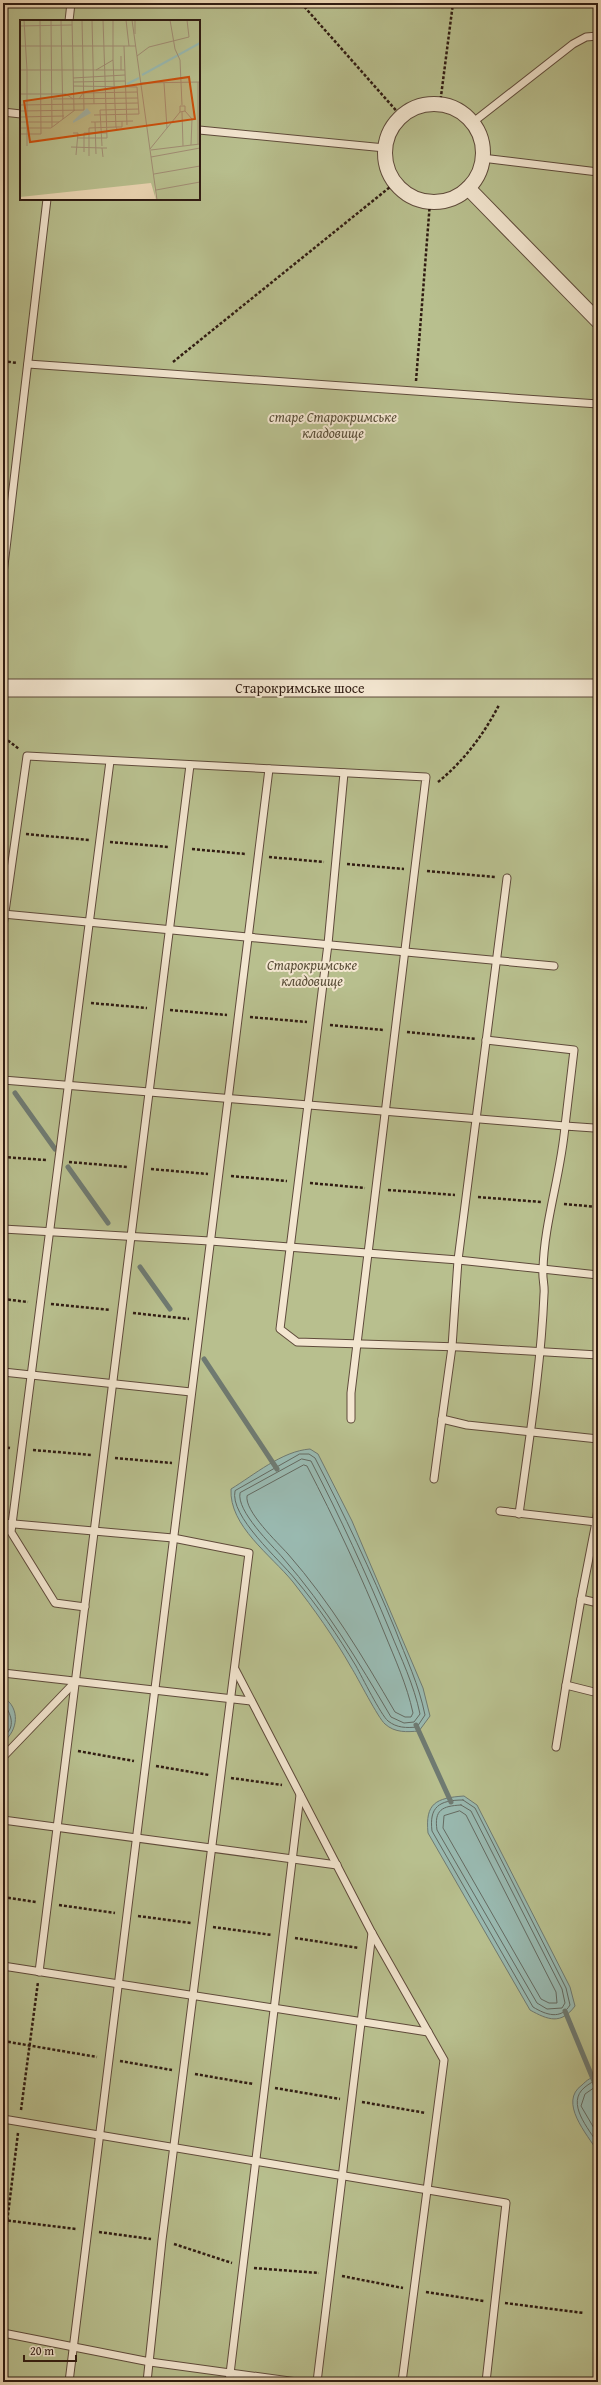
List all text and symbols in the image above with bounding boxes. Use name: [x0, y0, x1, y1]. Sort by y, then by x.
inset map: [20, 20, 200, 200]
park label: старе Старокримське кладовище: [269, 407, 397, 443]
street label: Старокримське шосе: [235, 678, 365, 698]
park label: Старокримське кладовище: [267, 955, 357, 991]
scale bar: [24, 2337, 76, 2363]
text: 20 m: [30, 2342, 54, 2359]

